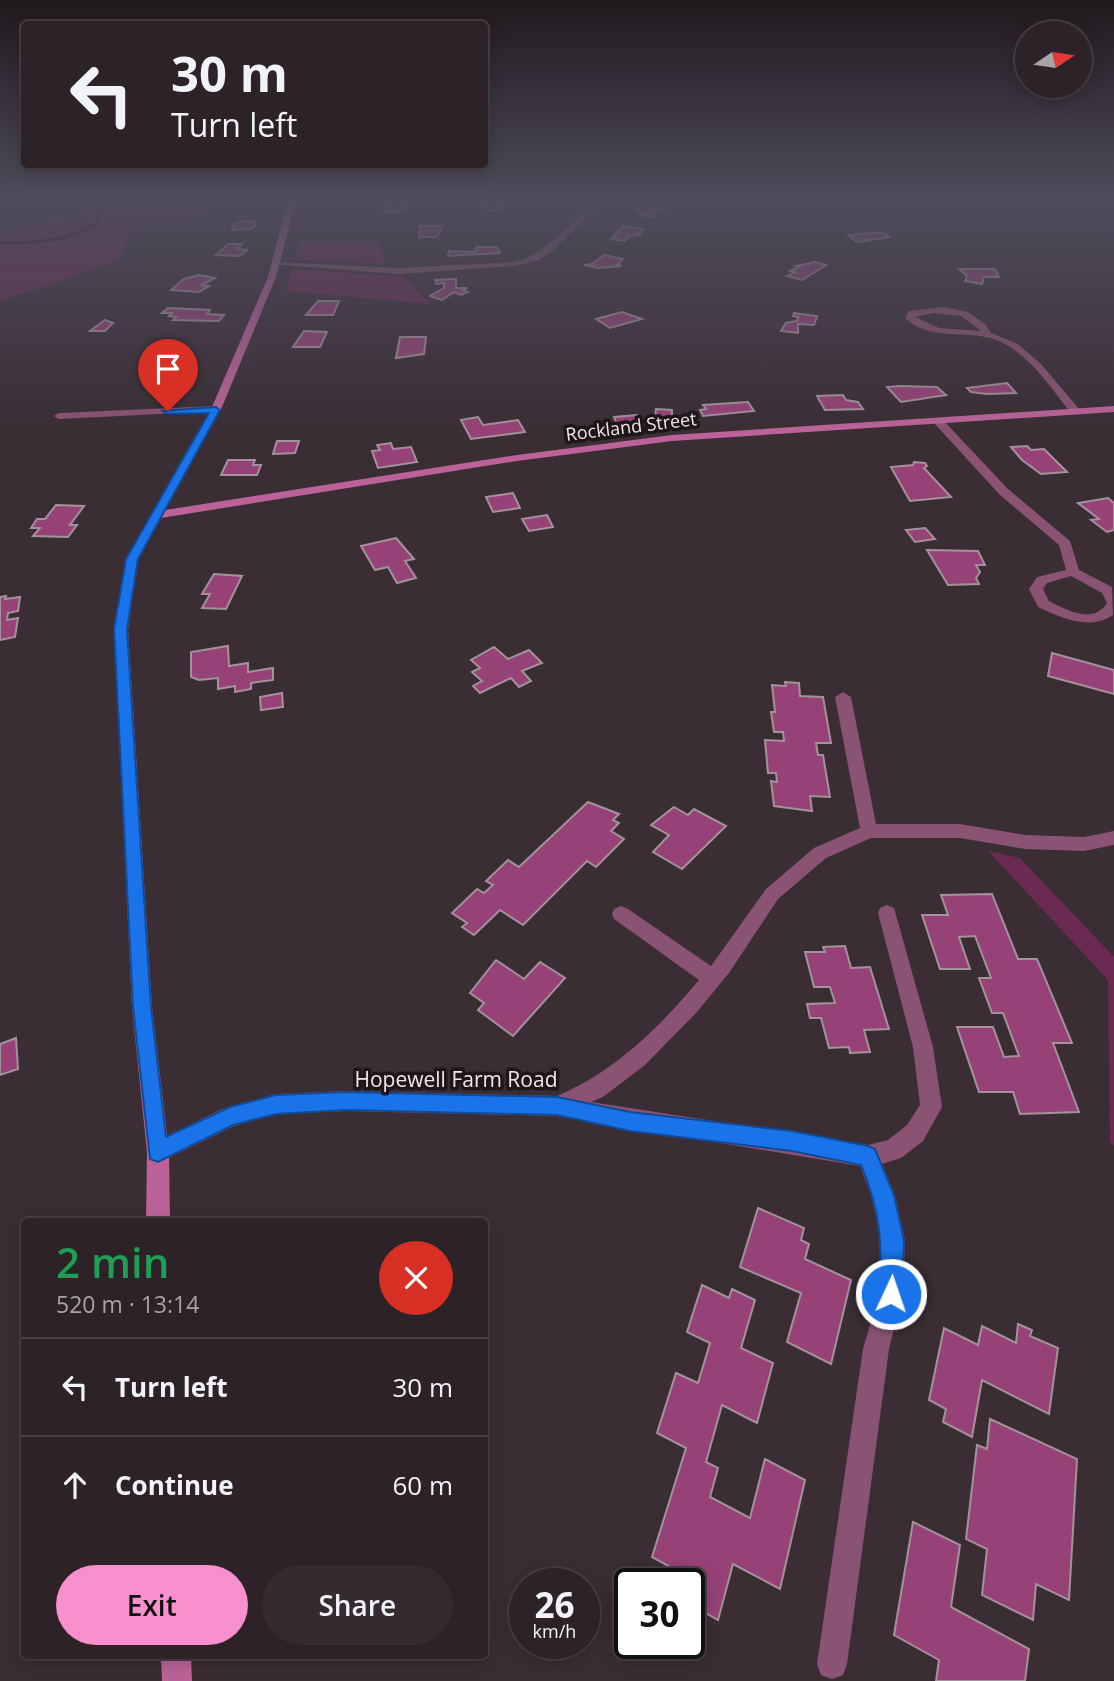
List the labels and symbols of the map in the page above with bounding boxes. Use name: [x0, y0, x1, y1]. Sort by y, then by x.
north arrow: [1015, 21, 1092, 98]
pin: [138, 339, 198, 411]
street label: Rockland Street: [564, 406, 698, 446]
street label: Hopewell Farm Road: [355, 1065, 557, 1093]
position arrow: [854, 1257, 928, 1331]
speed limit sign: 30: [614, 1568, 705, 1659]

